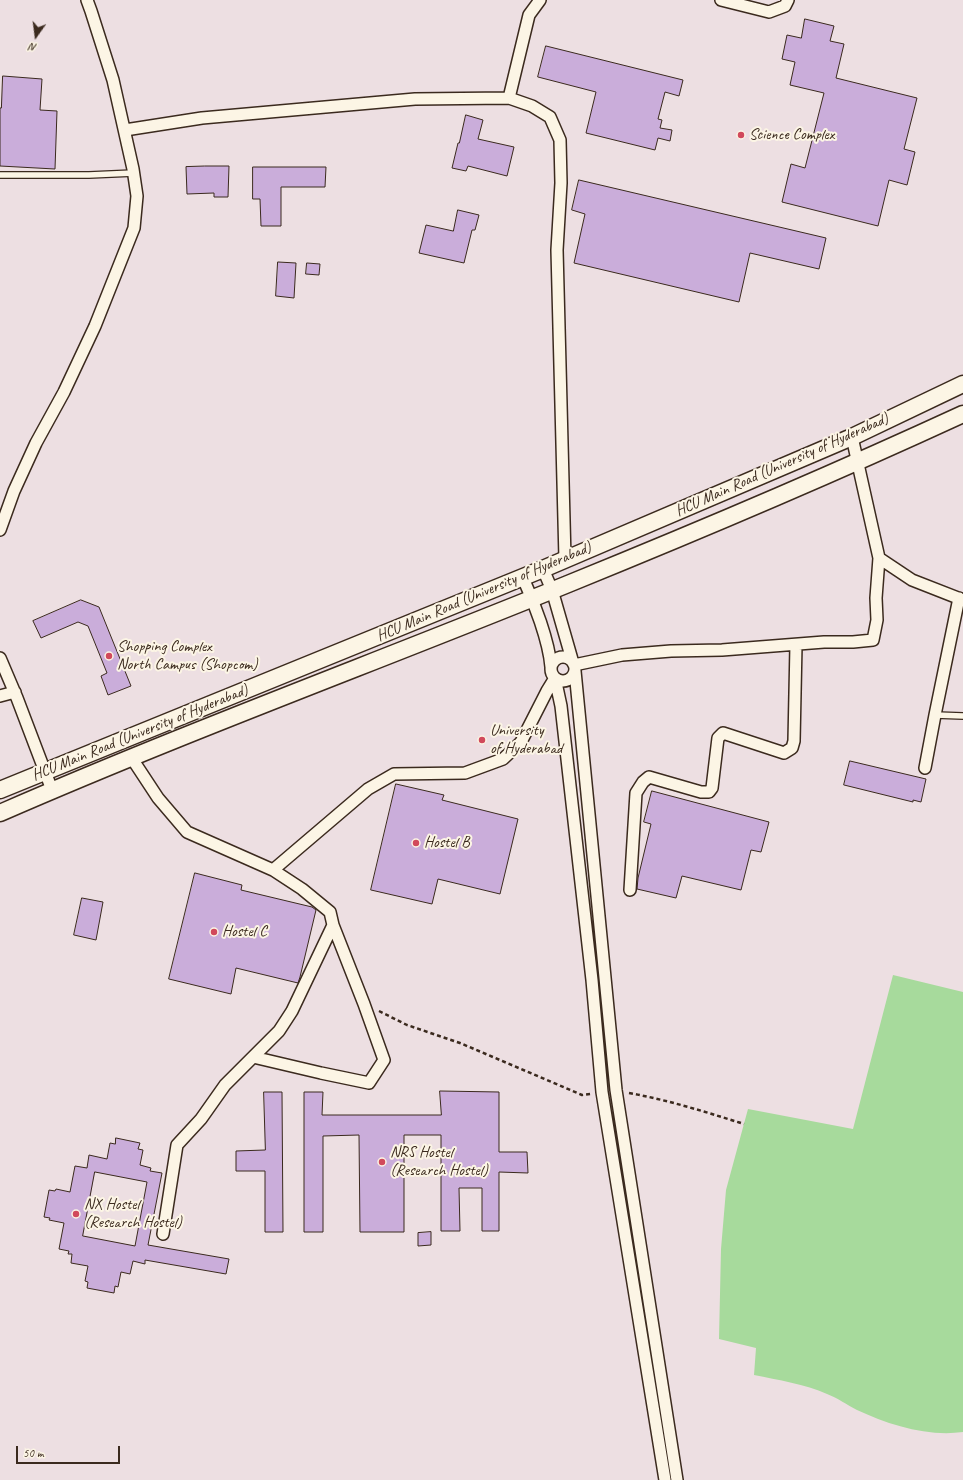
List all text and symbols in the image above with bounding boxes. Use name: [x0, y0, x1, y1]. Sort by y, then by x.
north arrow: [16, 16, 56, 56]
text: N: [28, 40, 38, 55]
place label: Science Complex: [749, 125, 834, 145]
marker: Science Complex: [736, 130, 746, 140]
street label: HCU Main Road (University of Hyderabad): [672, 409, 892, 521]
street label: HCU Main Road (University of Hyderabad): [374, 538, 594, 646]
place label: Shopping Complex North Campus (Shopcom): [117, 637, 258, 675]
marker: Shopping Complex North Campus (Shopcom): [104, 651, 114, 661]
street label: HCU Main Road (University of Hyderabad): [29, 681, 251, 785]
place label: University of Hyderabad: [490, 721, 562, 759]
marker: University of Hyderabad: [477, 735, 487, 745]
place label: Hostel B: [424, 833, 470, 853]
marker: Hostel B: [411, 838, 421, 848]
place label: Hostel C: [222, 922, 267, 942]
marker: Hostel C: [209, 927, 219, 937]
place label: NRS Hostel (Research Hostel): [390, 1143, 488, 1181]
marker: NRS Hostel (Research Hostel): [377, 1157, 387, 1167]
place label: NX Hostel (Research Hostel): [84, 1195, 182, 1233]
marker: NX Hostel (Research Hostel): [71, 1209, 81, 1219]
scale bar: [18, 1438, 122, 1464]
text: 50 m: [23, 1445, 43, 1461]

